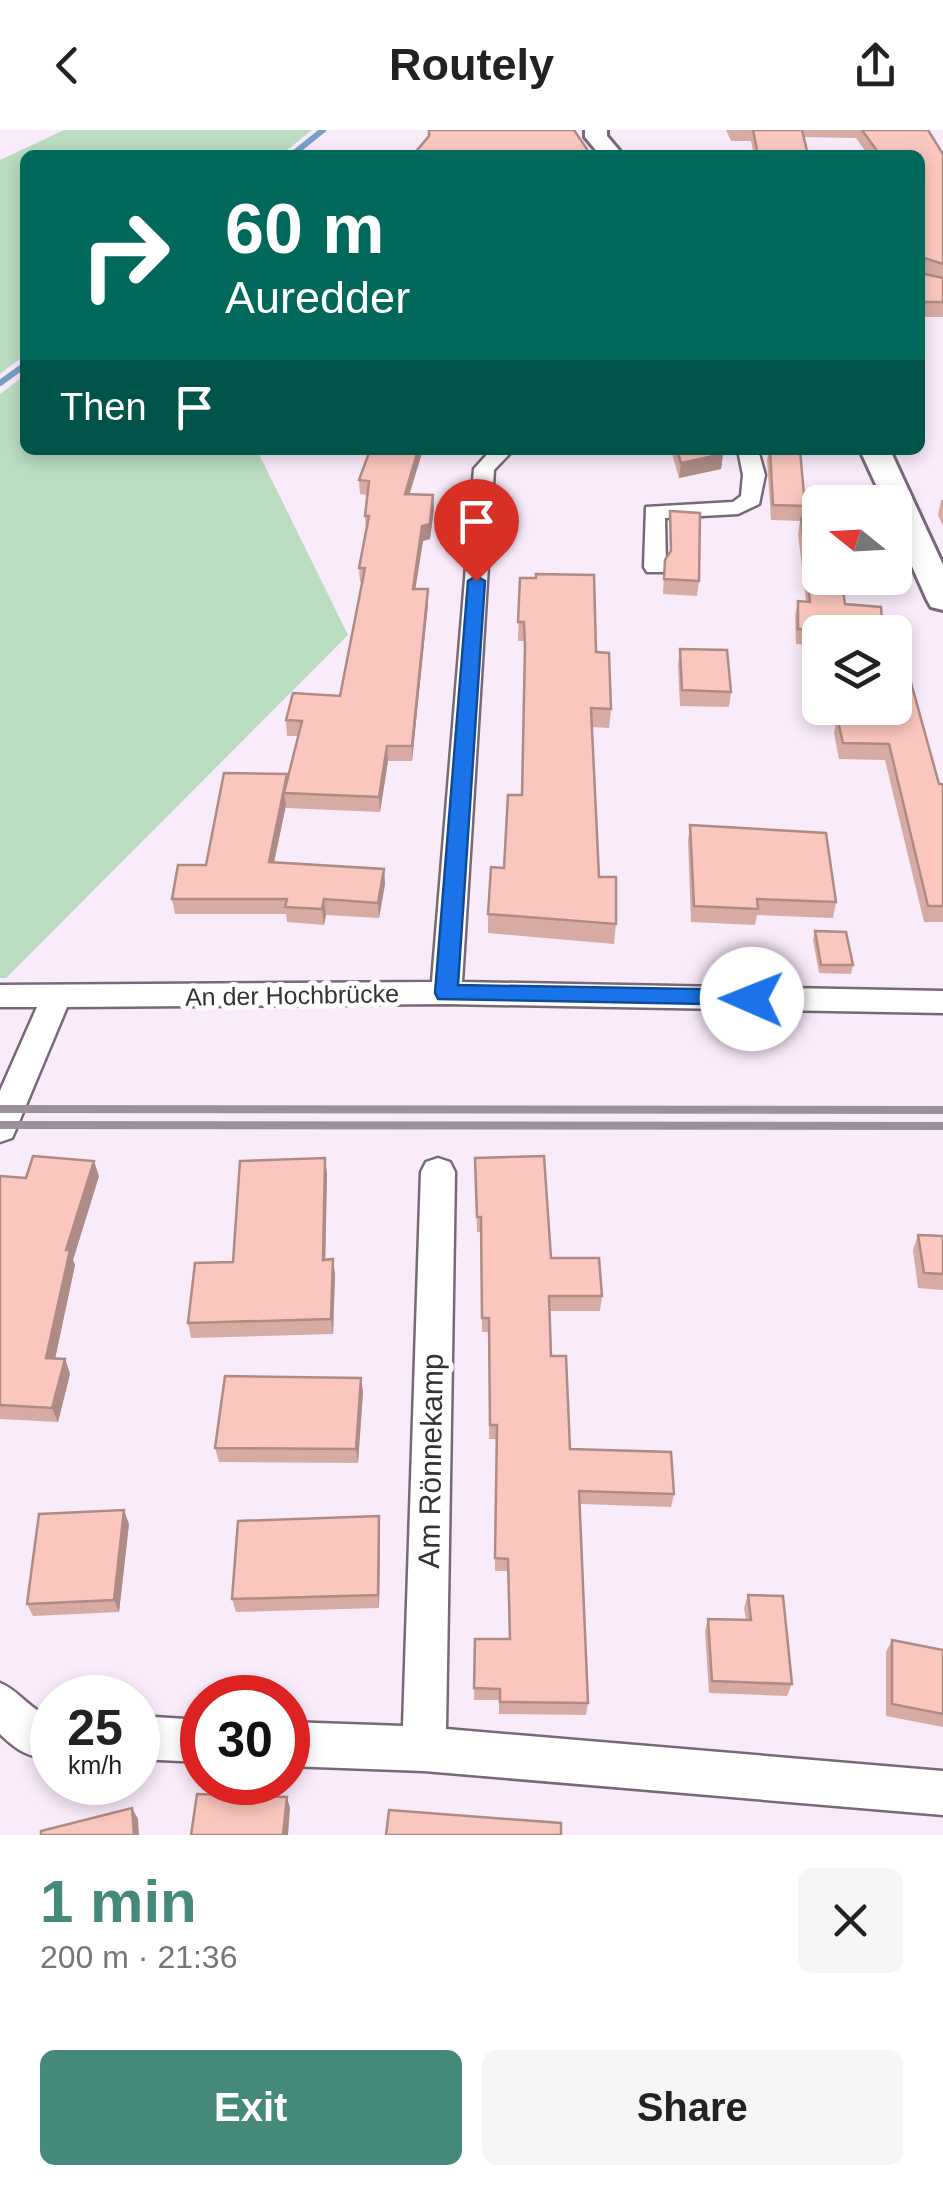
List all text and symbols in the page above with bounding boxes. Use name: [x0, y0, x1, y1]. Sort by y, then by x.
icon: back: [40, 38, 95, 93]
icon: share: [848, 38, 903, 93]
text: Routely: [389, 39, 554, 90]
icon: right: [60, 190, 190, 320]
text: 60 m: [225, 190, 385, 268]
text: Auredder: [225, 272, 410, 323]
icon: arrive: [167, 380, 222, 435]
text: Then: [60, 386, 147, 428]
pin: [434, 479, 519, 582]
north arrow: [802, 485, 912, 595]
map controls: [802, 485, 912, 725]
icon: arrive: [449, 494, 504, 549]
button: layers: [802, 615, 912, 725]
position arrow: [700, 947, 804, 1051]
street label: An der Hochbrücke: [185, 979, 399, 1011]
street label: Am Rönnekamp: [412, 1353, 449, 1569]
speed limit sign: 30: [180, 1675, 310, 1805]
text: 25: [67, 1700, 123, 1756]
text: km/h: [68, 1751, 122, 1779]
text: 1 min: [40, 1868, 197, 1935]
button: close: [798, 1868, 903, 1973]
text: 200 m · 21:36: [40, 1939, 237, 1975]
button: Exit: [40, 2050, 462, 2165]
button: Share: [482, 2050, 903, 2165]

